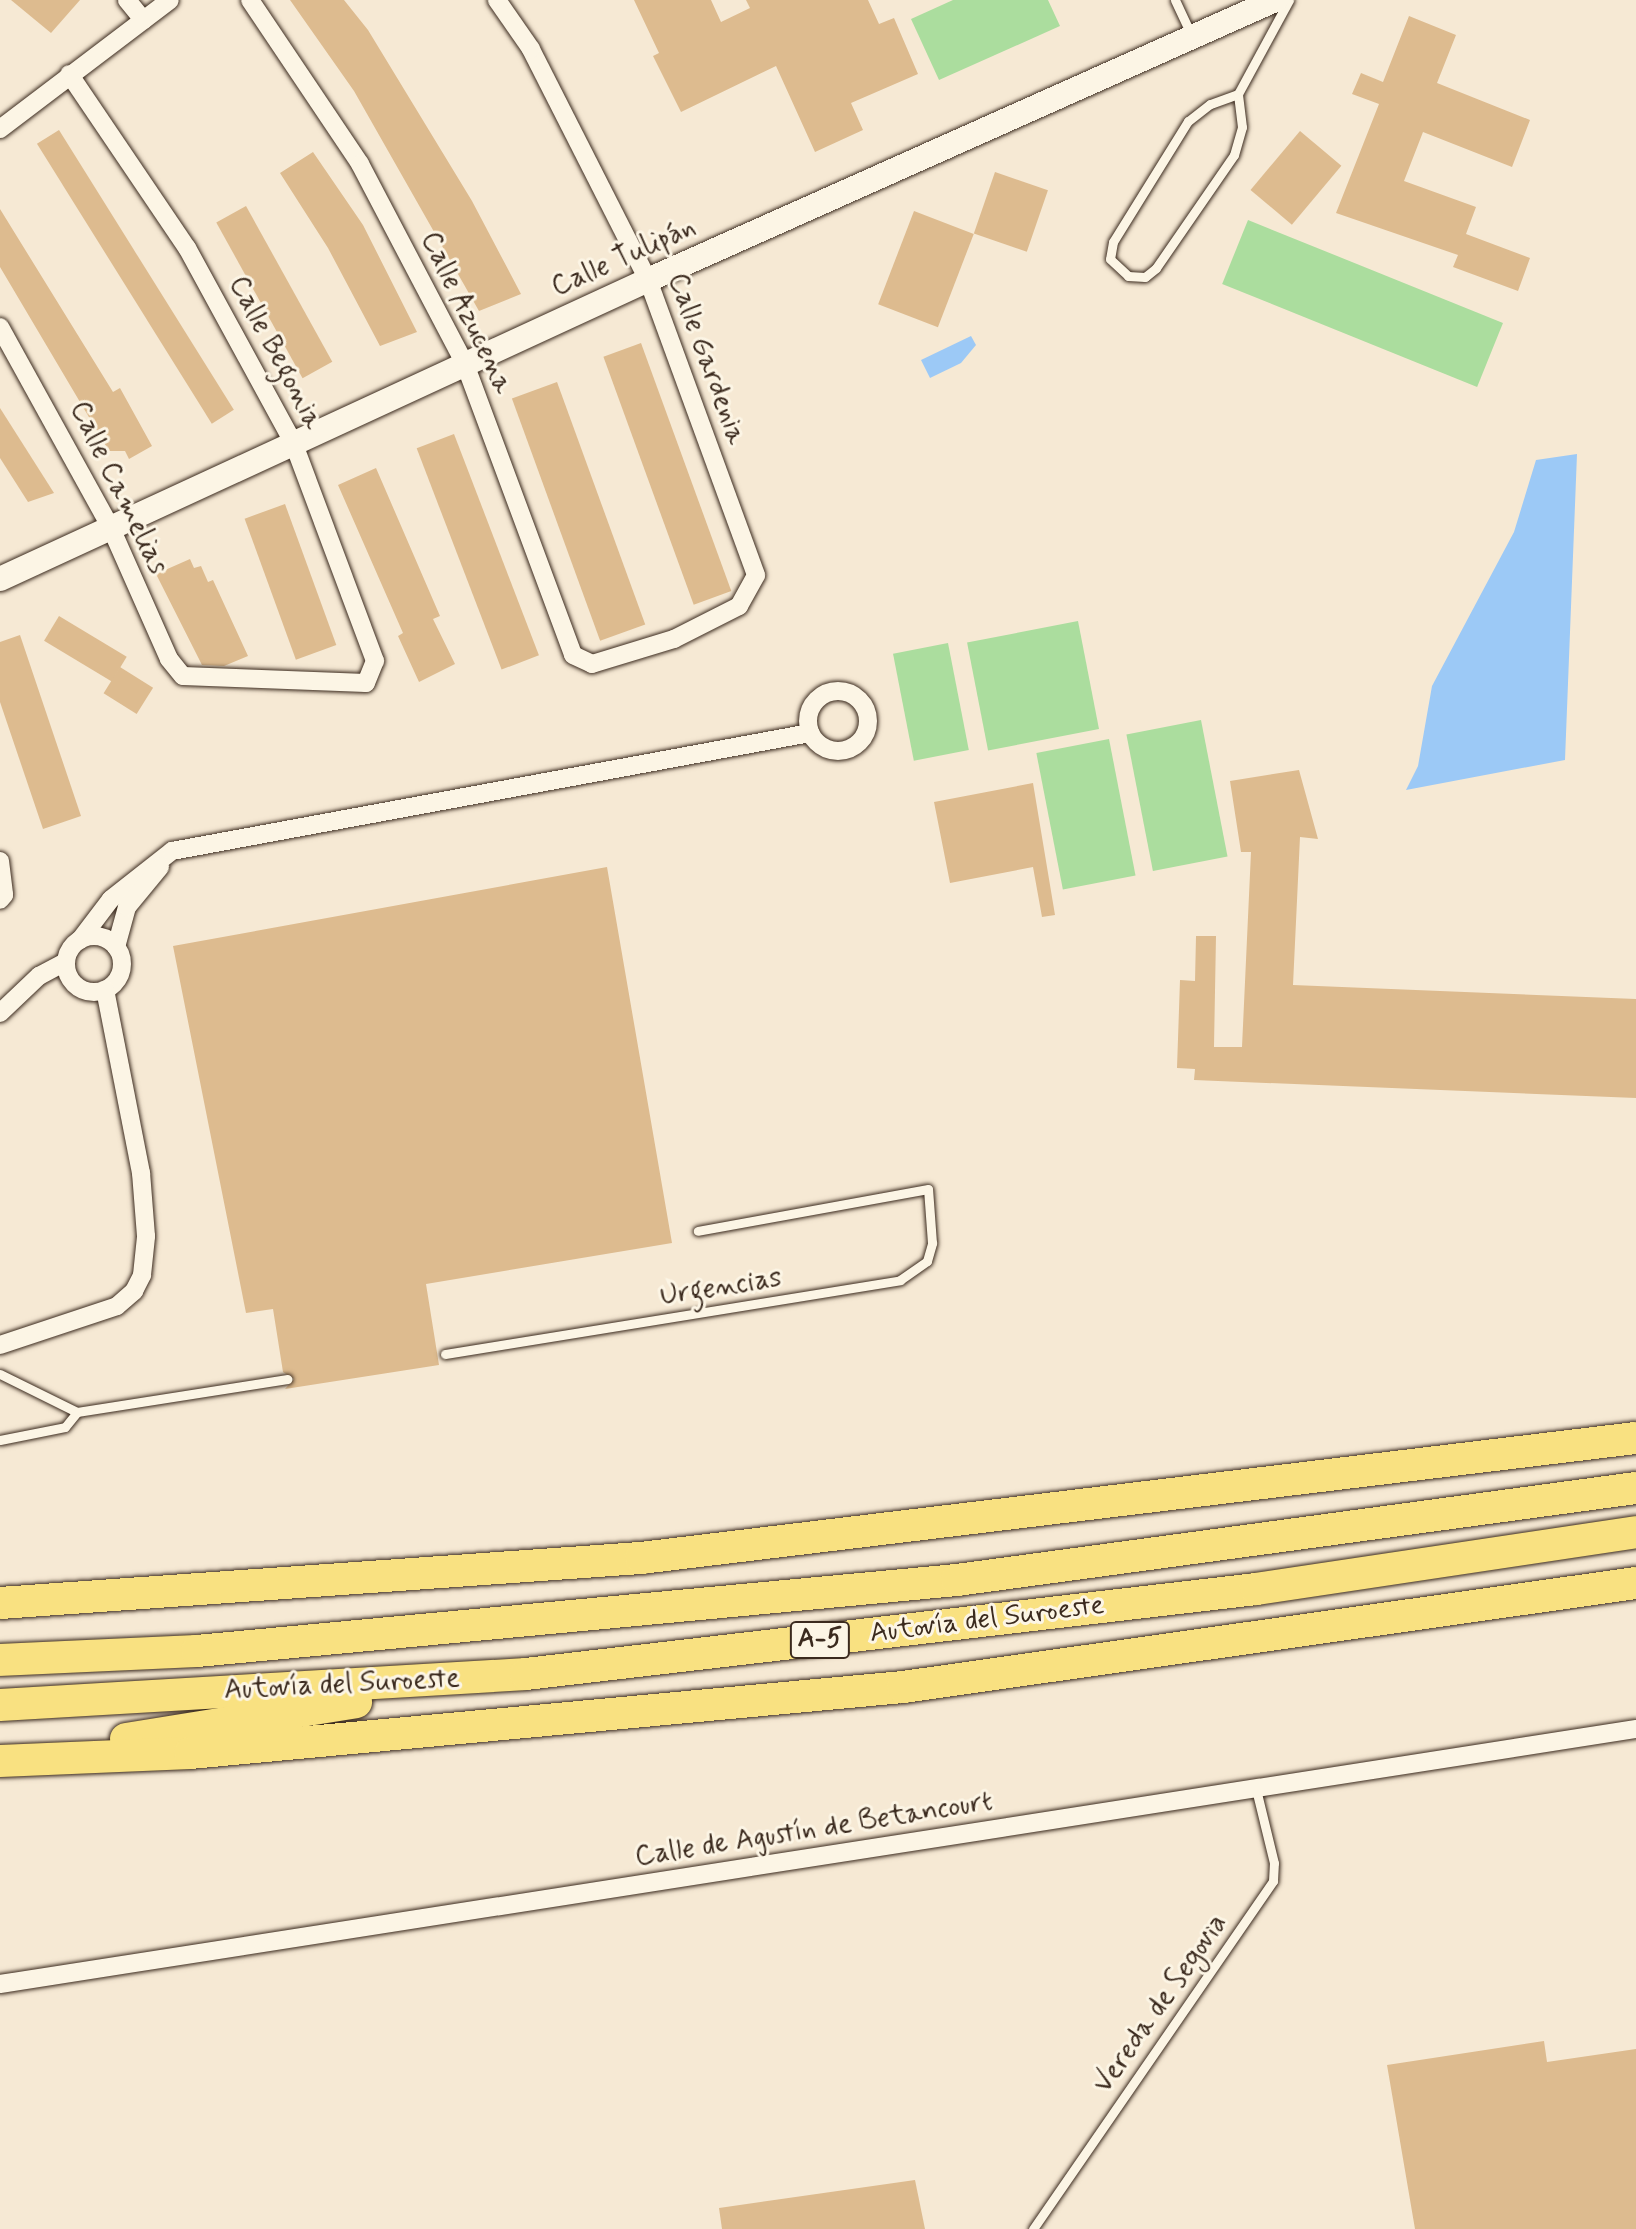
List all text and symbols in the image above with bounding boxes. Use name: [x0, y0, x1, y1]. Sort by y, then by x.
street label: Calle Tulipán: [550, 213, 698, 303]
street label: Calle Azucena: [413, 228, 519, 398]
street label: Calle Begonia: [221, 271, 329, 435]
street label: Calle Gardenia: [660, 272, 752, 446]
street label: Calle Camelias: [62, 398, 174, 578]
street label: Urgencias: [658, 1262, 784, 1314]
street label: Autovía del Suroeste: [869, 1589, 1105, 1651]
road number: A-5: [788, 1618, 852, 1662]
street label: Autovía del Suroeste: [224, 1662, 460, 1708]
street label: Calle de Agustín de Betancourt: [633, 1785, 995, 1875]
street label: Vereda de Segovia: [1086, 1908, 1236, 2100]

